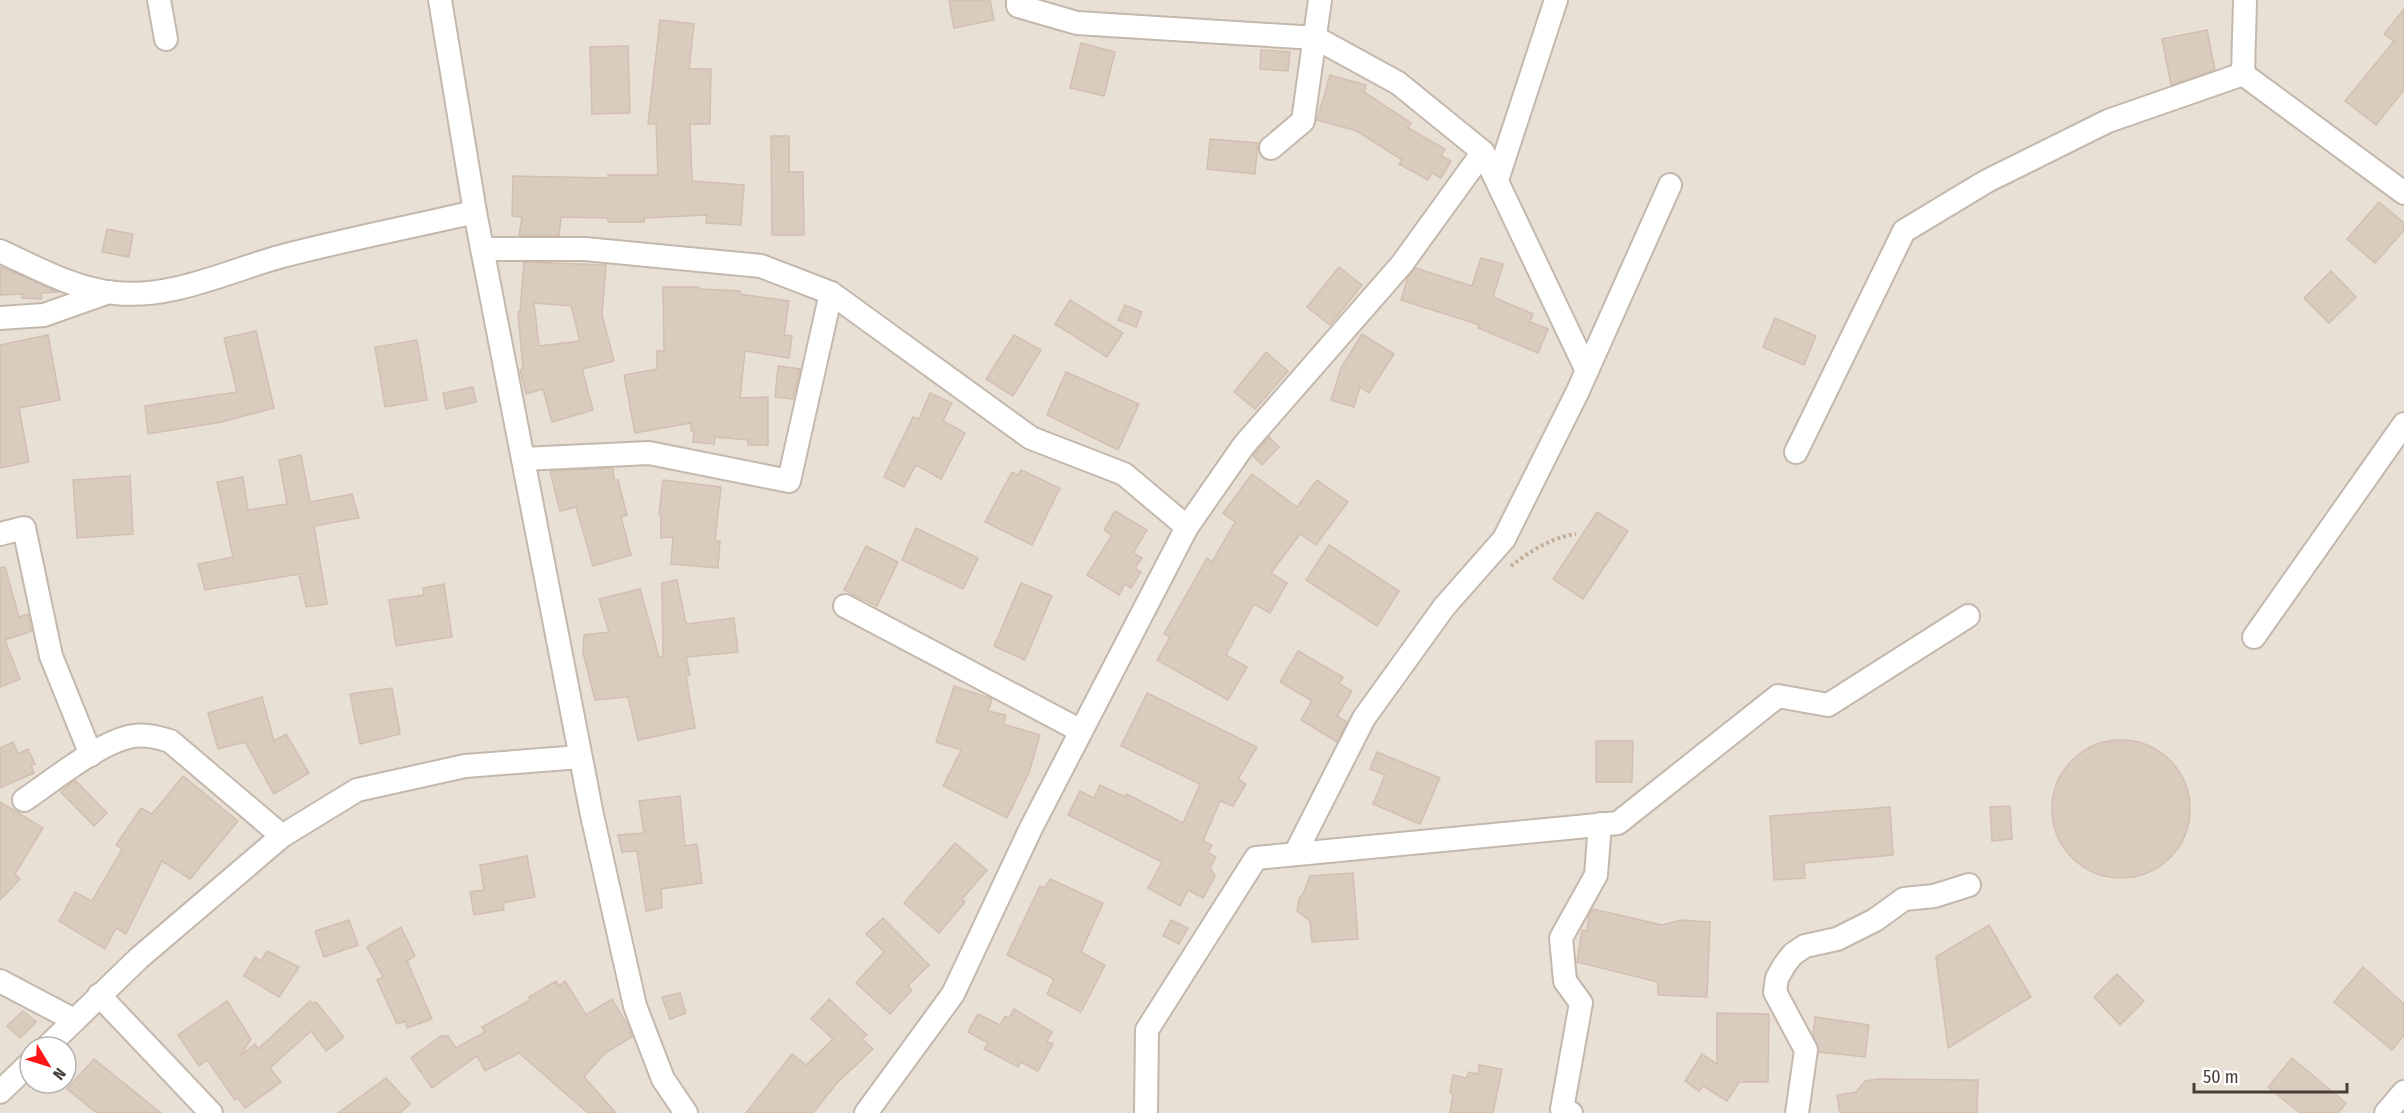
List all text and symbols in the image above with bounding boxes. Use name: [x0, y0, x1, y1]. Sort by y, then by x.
north arrow: [18, 1035, 78, 1095]
scale bar: [2194, 1056, 2347, 1094]
text: N: [49, 1064, 70, 1084]
text: 50 m: [2203, 1066, 2239, 1088]

